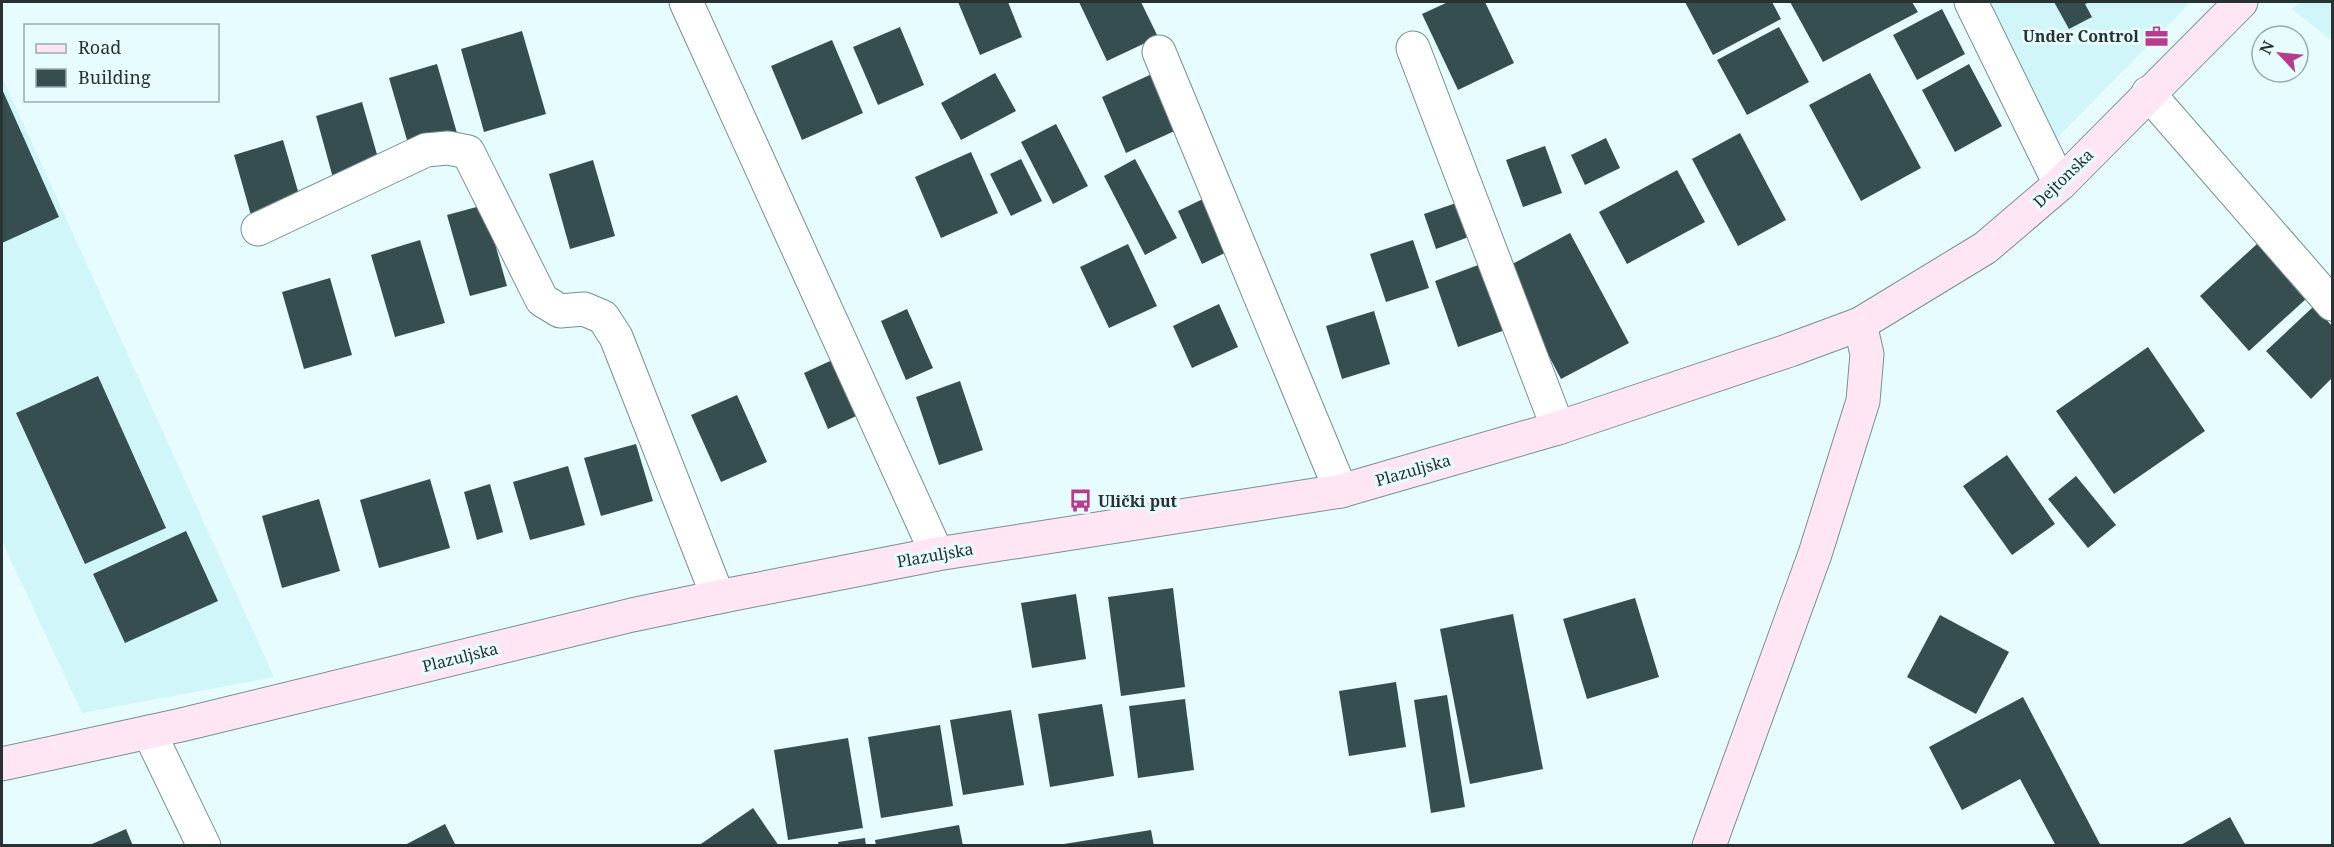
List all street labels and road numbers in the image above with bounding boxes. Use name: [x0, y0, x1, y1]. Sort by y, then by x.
street label: Dejtonska: [2028, 144, 2098, 212]
street label: Plazuljska: [1373, 449, 1453, 491]
street label: Plazuljska: [895, 537, 975, 573]
street label: Plazuljska: [420, 637, 500, 677]

